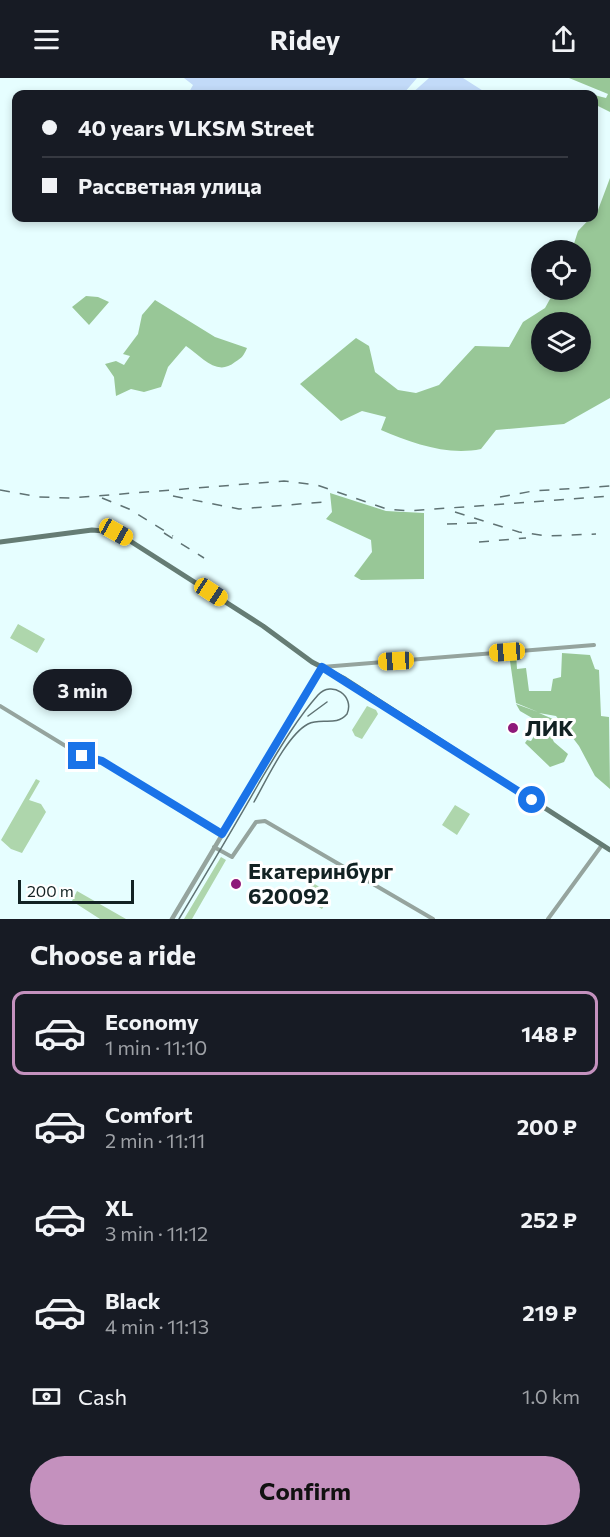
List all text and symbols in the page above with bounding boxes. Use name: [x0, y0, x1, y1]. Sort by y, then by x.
icon: menu: [30, 23, 63, 56]
text: Ridey: [270, 23, 340, 56]
icon: share: [547, 23, 580, 56]
text: 40 years VLKSM Street: [78, 114, 314, 141]
text: Рассветная улица: [78, 172, 262, 199]
map controls: [531, 240, 591, 372]
button: locate: [531, 240, 591, 300]
button: layers: [531, 312, 591, 372]
car: [96, 515, 136, 549]
car: [191, 575, 231, 609]
car: [488, 642, 526, 662]
car: [378, 651, 414, 671]
callout: 3 min: [32, 669, 132, 711]
text: 3 min: [57, 678, 108, 702]
place label: ЛИК: [525, 714, 574, 741]
marker: ЛИК: [506, 721, 520, 735]
route end: [68, 742, 95, 769]
route start: [518, 786, 545, 813]
place label: Екатеринбург 620092: [248, 857, 394, 909]
scale bar: [18, 877, 134, 905]
marker: Екатеринбург 620092: [229, 877, 243, 891]
text: 200 m: [27, 881, 74, 900]
text: Choose a ride: [30, 938, 196, 971]
icon: car: [33, 1006, 87, 1060]
text: Economy: [105, 1008, 199, 1035]
text: 148 ₽: [521, 1020, 577, 1047]
text: 1 min · 11:10: [105, 1035, 207, 1059]
icon: car: [33, 1099, 87, 1153]
text: Comfort: [105, 1101, 193, 1128]
text: 200 ₽: [517, 1113, 577, 1140]
text: 2 min · 11:11: [105, 1128, 205, 1152]
icon: car: [33, 1192, 87, 1246]
text: XL: [105, 1194, 133, 1221]
text: 252 ₽: [520, 1206, 577, 1233]
text: 3 min · 11:12: [105, 1221, 208, 1245]
icon: car: [33, 1285, 87, 1339]
text: Black: [105, 1287, 160, 1314]
text: 219 ₽: [522, 1299, 577, 1326]
text: 4 min · 11:13: [105, 1314, 209, 1338]
icon: cash: [30, 1380, 63, 1413]
text: Cash: [78, 1383, 127, 1410]
text: 1.0 km: [522, 1384, 580, 1408]
button: Confirm: [30, 1456, 580, 1525]

